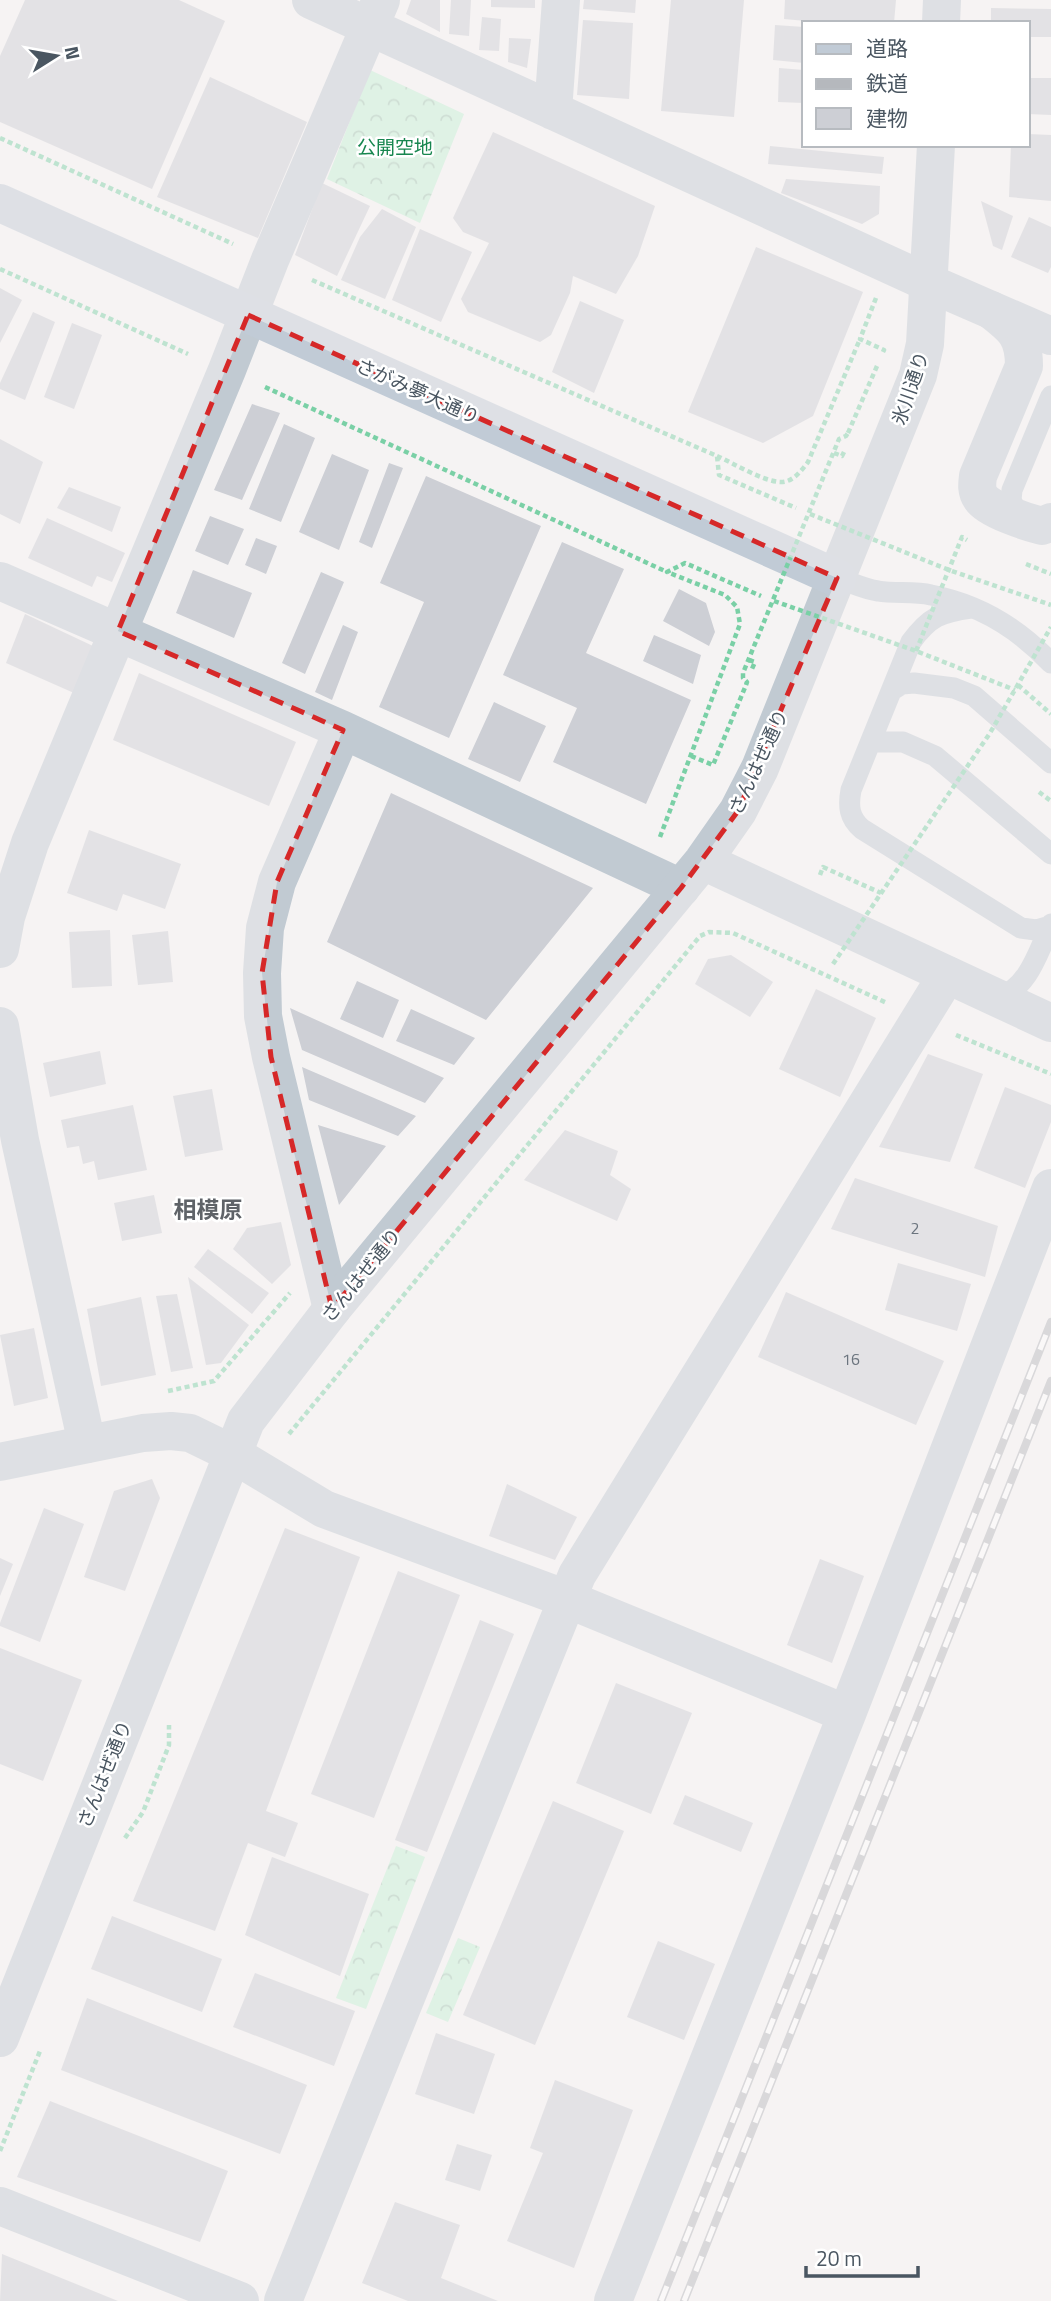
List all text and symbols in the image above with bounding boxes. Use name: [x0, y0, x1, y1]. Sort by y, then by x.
north arrow: [21, 21, 91, 91]
legend: [802, 21, 1030, 147]
text: 道路: [866, 32, 908, 64]
text: N: [58, 43, 89, 62]
text: 鉄道: [866, 67, 908, 99]
text: 建物: [866, 102, 908, 134]
park label: 公開空地: [357, 132, 433, 161]
street label: 氷川通り: [883, 347, 936, 428]
street label: さがみ夢大通り: [352, 350, 485, 431]
street label: さんはぜ通り: [720, 704, 795, 820]
district label: 相模原: [174, 1192, 243, 1227]
house number: 2: [911, 1216, 919, 1240]
street label: さんはぜ通り: [313, 1221, 408, 1328]
house number: 16: [842, 1347, 860, 1371]
street label: さんはぜ通り: [69, 1716, 138, 1832]
scale bar: [806, 2234, 918, 2278]
text: 20 m: [816, 2242, 862, 2274]

